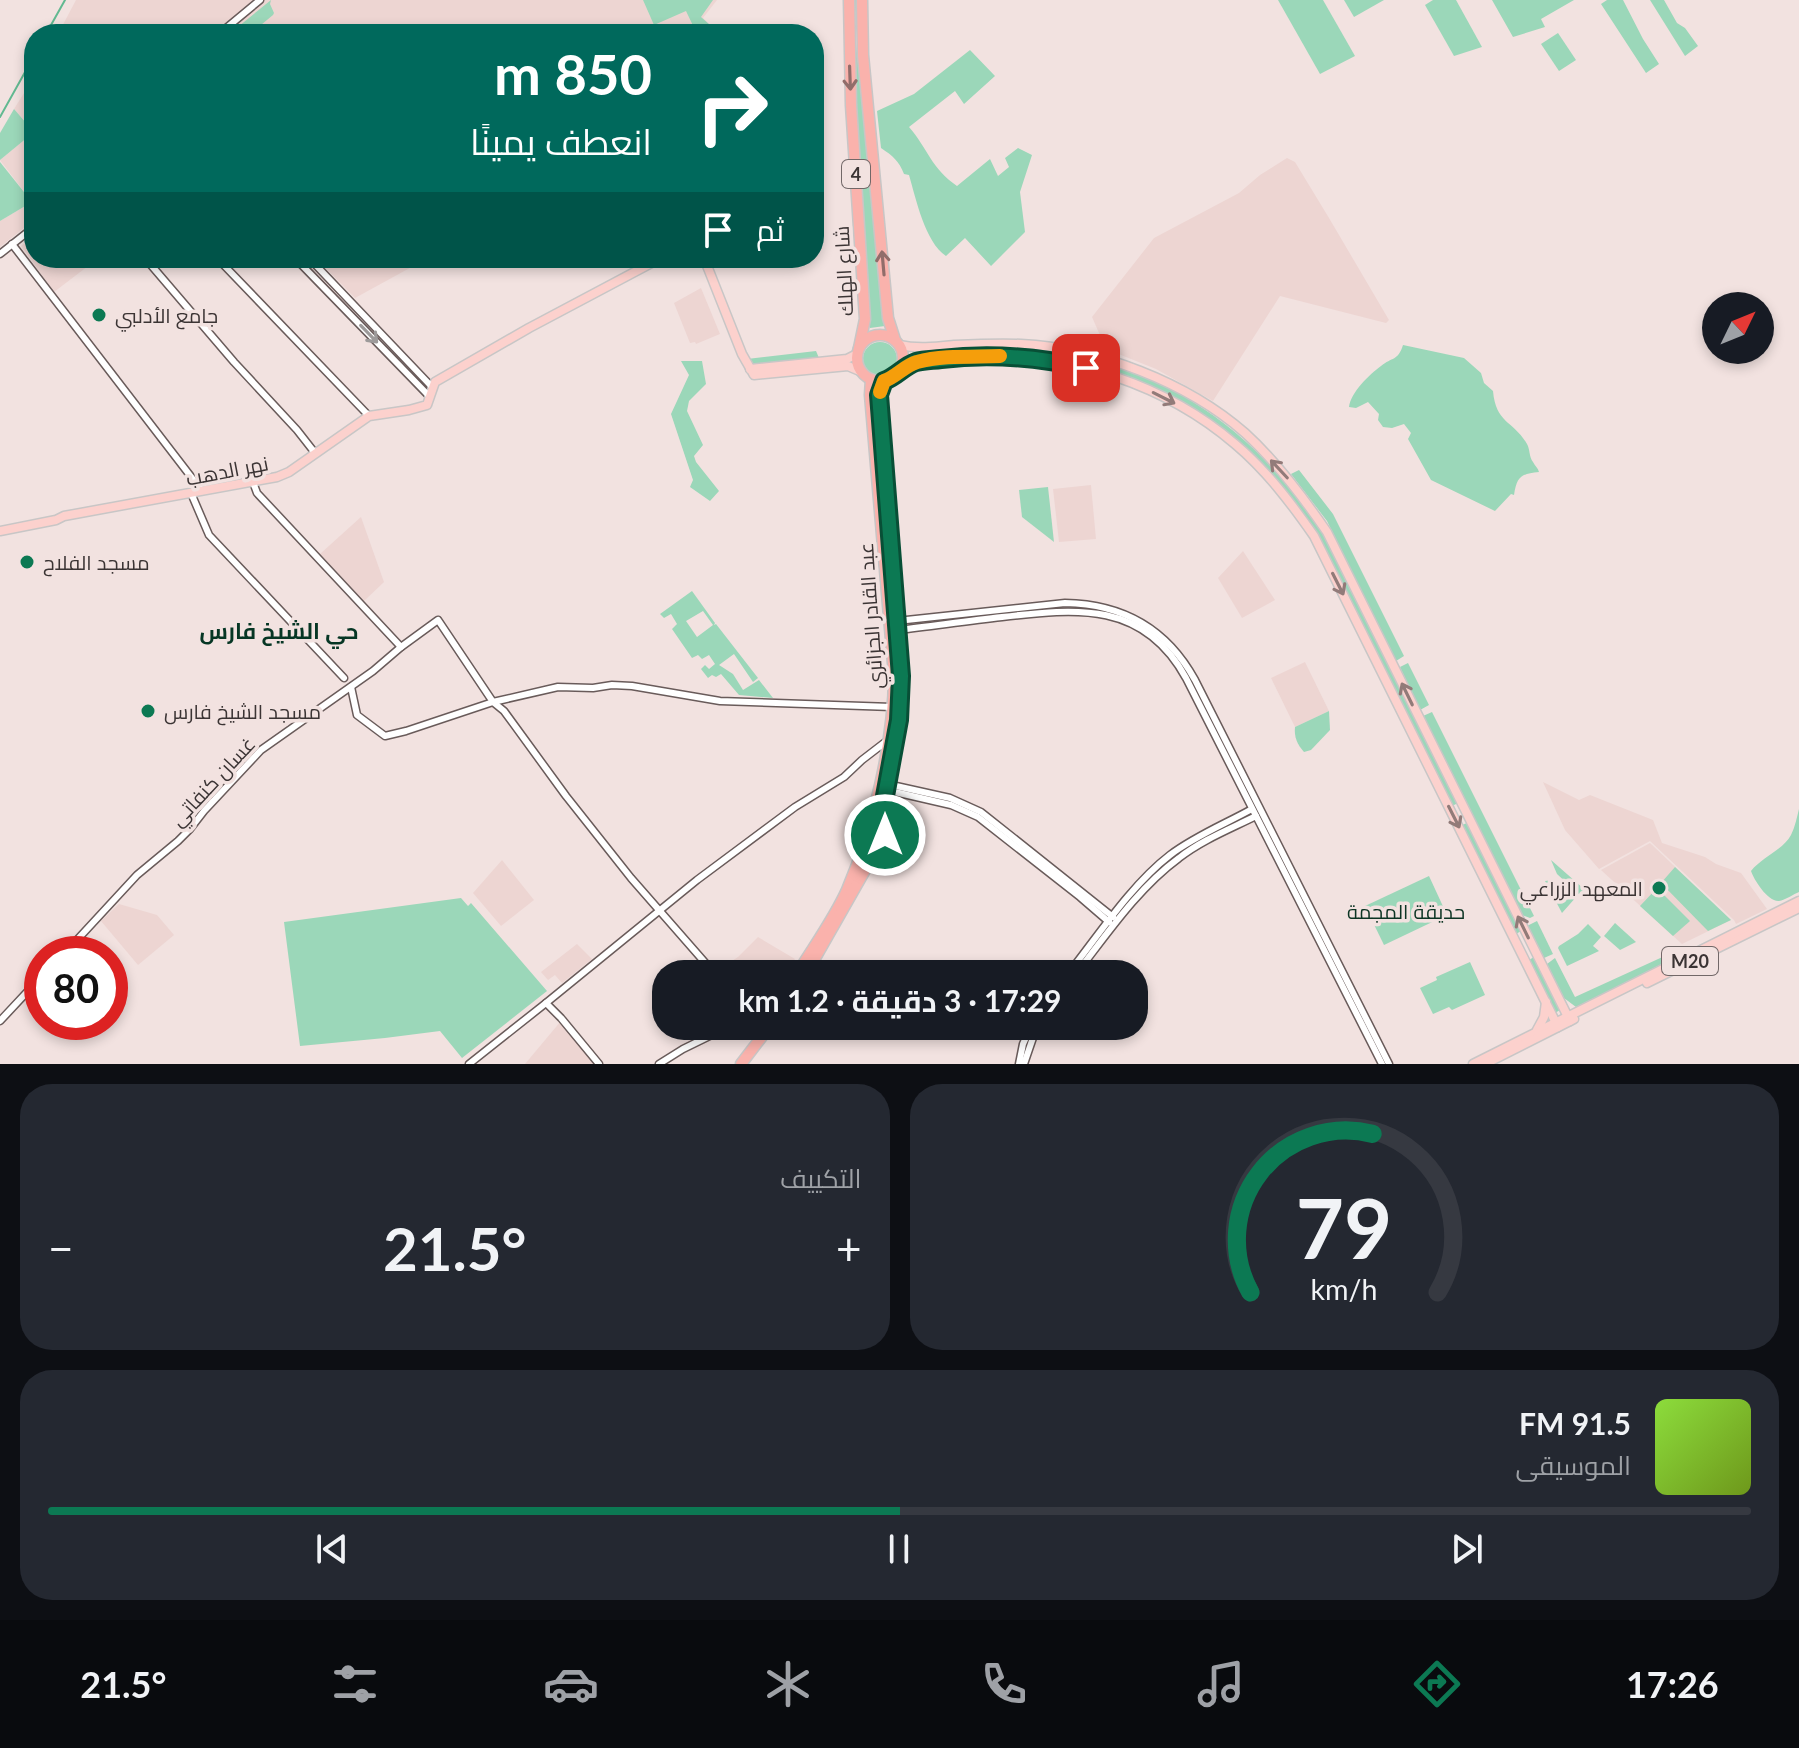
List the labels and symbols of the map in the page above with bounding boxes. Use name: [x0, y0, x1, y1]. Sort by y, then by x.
one-way arrow: [843, 64, 858, 91]
road number: 4: [842, 160, 870, 188]
street label: شارع الهلك: [829, 225, 860, 317]
one-way arrow: [875, 250, 890, 277]
north arrow: [1702, 292, 1774, 364]
place label: جامع الأدلبي: [115, 303, 218, 332]
marker: جامع الأدلبي: [90, 306, 108, 324]
one-way arrow: [359, 324, 377, 344]
pin: [1052, 334, 1120, 402]
one-way arrow: [1152, 390, 1176, 406]
street label: نهر الدهب: [184, 450, 271, 492]
one-way arrow: [1270, 460, 1288, 480]
street label: عبد القادر الجزائري: [853, 542, 892, 690]
place label: مسجد الفلاح: [43, 550, 150, 577]
marker: مسجد الفلاح: [18, 553, 36, 571]
one-way arrow: [1330, 572, 1346, 596]
district label: حي الشيخ فارس: [200, 617, 358, 649]
one-way arrow: [1399, 683, 1414, 707]
place label: مسجد الشيخ فارس: [164, 699, 321, 726]
marker: مسجد الشيخ فارس: [139, 702, 157, 720]
street label: غسان كنفاتي: [165, 731, 263, 834]
position arrow: [843, 793, 927, 877]
one-way arrow: [1447, 804, 1462, 828]
place label: المعهد الزراعي: [1520, 876, 1643, 905]
marker: المعهد الزراعي: [1650, 879, 1668, 897]
park label: حديقة المجمة: [1347, 899, 1465, 923]
one-way arrow: [1515, 915, 1530, 939]
speed limit sign: 80: [24, 936, 128, 1040]
road number: M20: [1662, 947, 1718, 975]

